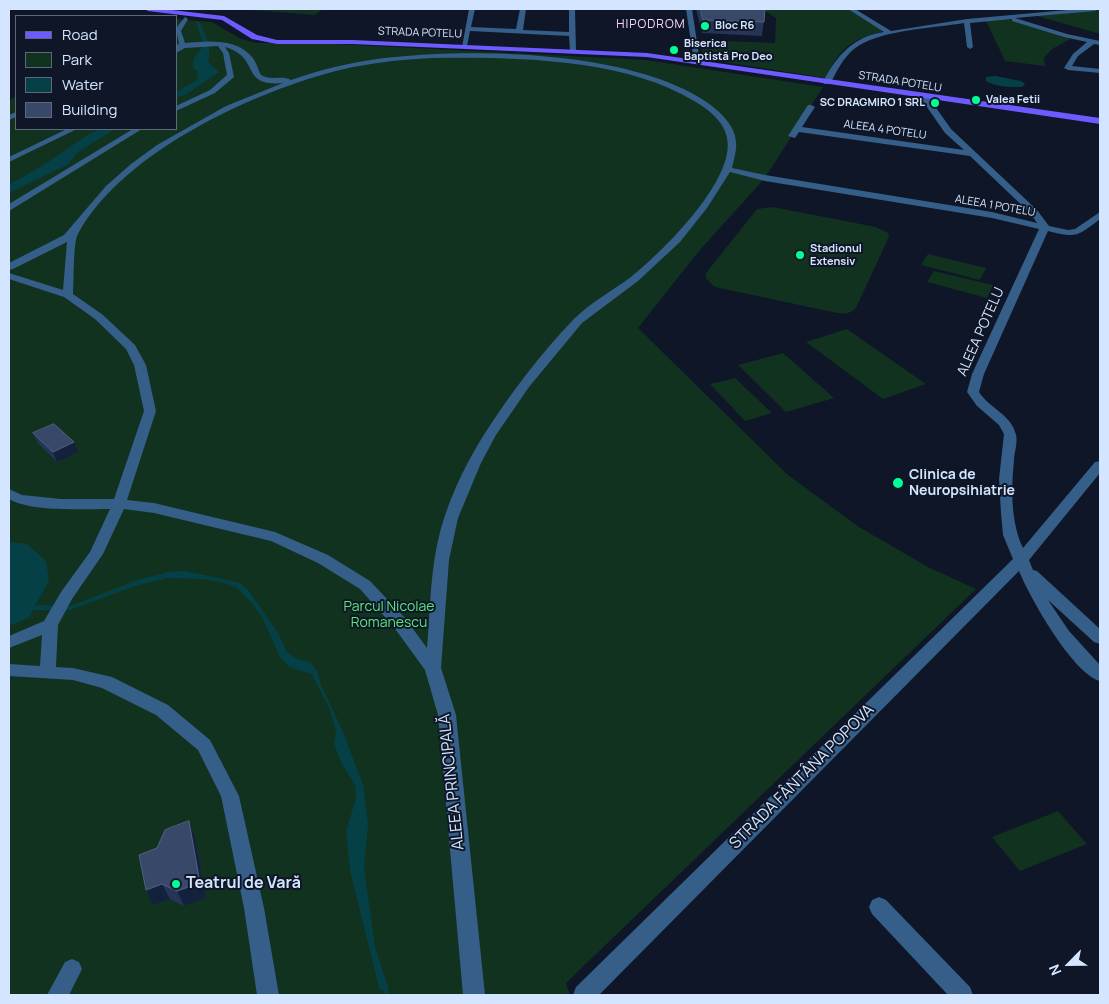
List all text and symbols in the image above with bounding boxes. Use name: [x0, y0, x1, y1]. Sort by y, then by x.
legend: [15, 15, 178, 130]
district label: HIPODROM: [615, 18, 687, 32]
place label: Bloc R6: [715, 19, 754, 33]
marker: Bloc R6: [699, 20, 711, 32]
text: Road: [62, 24, 98, 45]
street label: STRADA POTELU: [378, 25, 462, 41]
place label: Biserica Baptistă Pro Deo: [684, 37, 773, 63]
marker: Biserica Baptistă Pro Deo: [668, 44, 680, 56]
text: Park: [62, 49, 92, 70]
street label: STRADA POTELU: [857, 69, 943, 95]
text: Water: [62, 74, 104, 95]
place label: Valea Fetii: [986, 93, 1040, 107]
marker: Valea Fetii: [970, 94, 982, 106]
place label: SC DRAGMIRO 1 SRL: [820, 96, 925, 110]
marker: SC DRAGMIRO 1 SRL: [929, 97, 941, 109]
text: Building: [62, 99, 117, 120]
street label: ALEEA 4 POTELU: [843, 118, 927, 142]
street label: ALEEA 1 POTELU: [954, 192, 1036, 220]
place label: Stadionul Extensiv: [810, 242, 862, 268]
marker: Stadionul Extensiv: [794, 249, 806, 261]
street label: ALEEA POTELU: [954, 285, 1008, 379]
place label: Clinica de Neuropsihiatrie: [909, 467, 1015, 500]
marker: Clinica de Neuropsihiatrie: [891, 476, 905, 490]
park label: Parcul Nicolae Romanescu: [344, 599, 434, 632]
street label: STRADA FÂNTÂNA POPOVA: [726, 701, 878, 853]
street label: ALEEA PRINCIPALĂ: [435, 713, 469, 851]
place label: Teatrul de Vară: [186, 874, 301, 894]
marker: Teatrul de Vară: [170, 878, 182, 890]
north arrow: [1044, 939, 1094, 989]
text: N: [1044, 962, 1065, 978]

